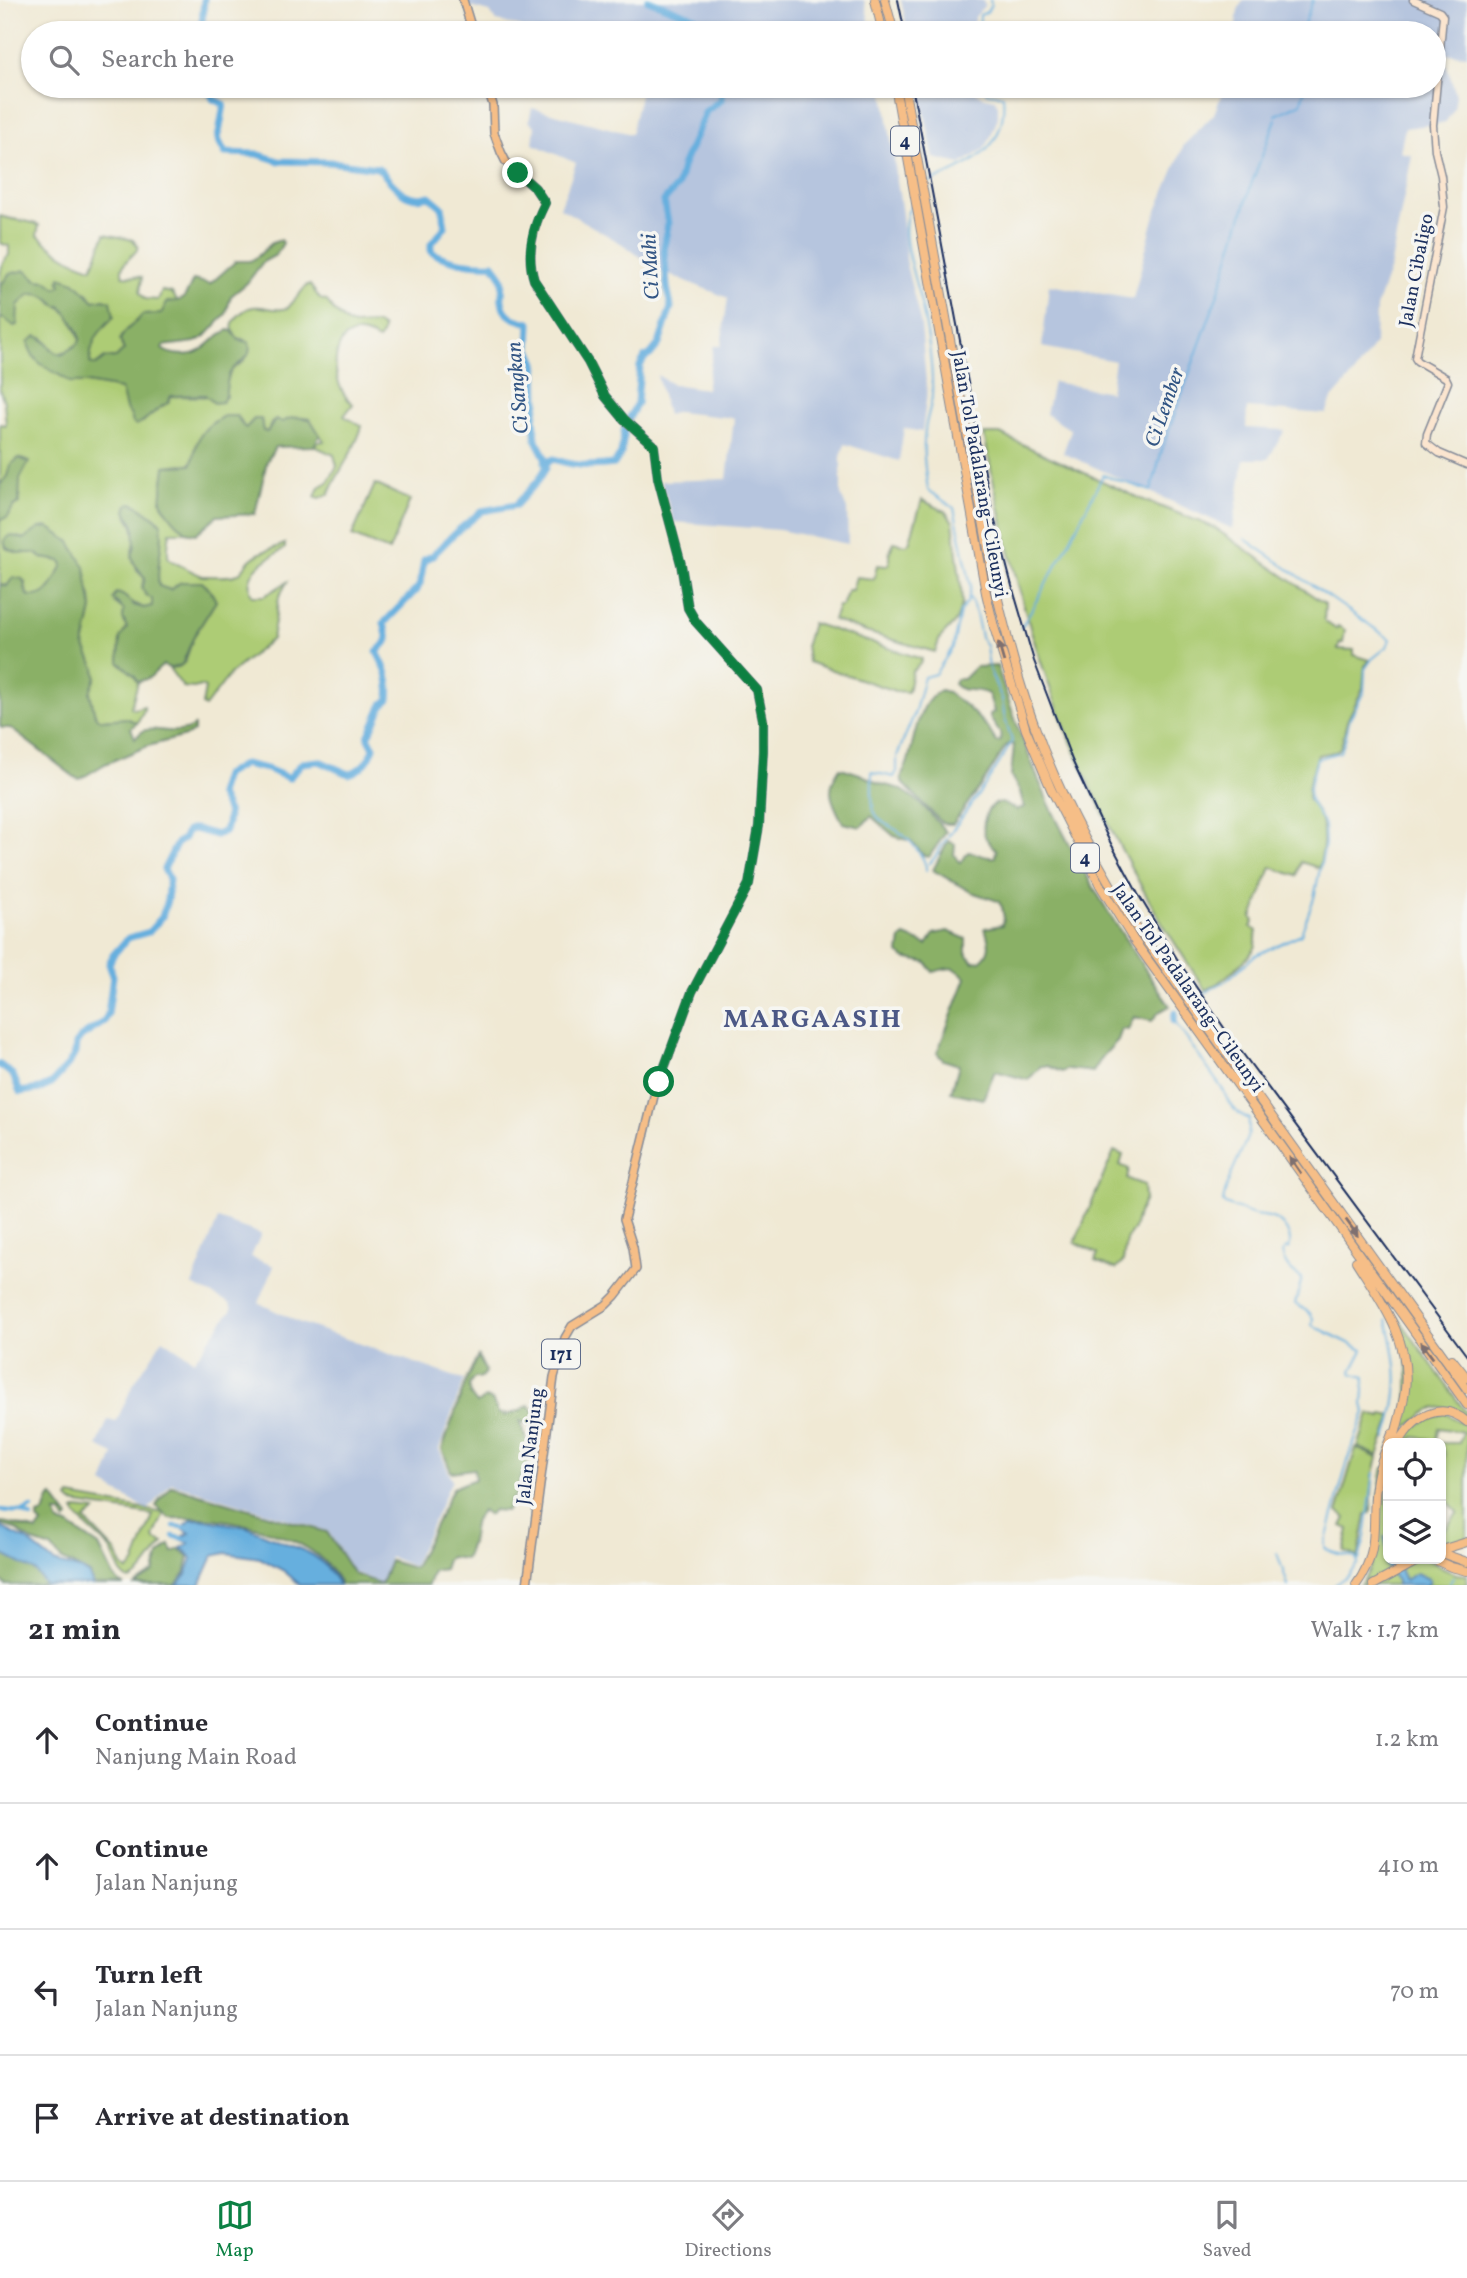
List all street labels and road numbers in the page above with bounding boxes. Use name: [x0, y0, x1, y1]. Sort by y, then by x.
road number: 4: [891, 126, 919, 156]
street label: Jalan Cibaligo: [1393, 211, 1441, 329]
street label: Jalan Tol Padalarang–Cileunyi: [945, 349, 1014, 600]
road number: 4: [1071, 844, 1099, 872]
street label: Jalan Tol Padalarang–Cileunyi: [1105, 878, 1270, 1098]
road number: 171: [542, 1339, 580, 1368]
street label: Jalan Nanjung: [511, 1386, 551, 1506]

